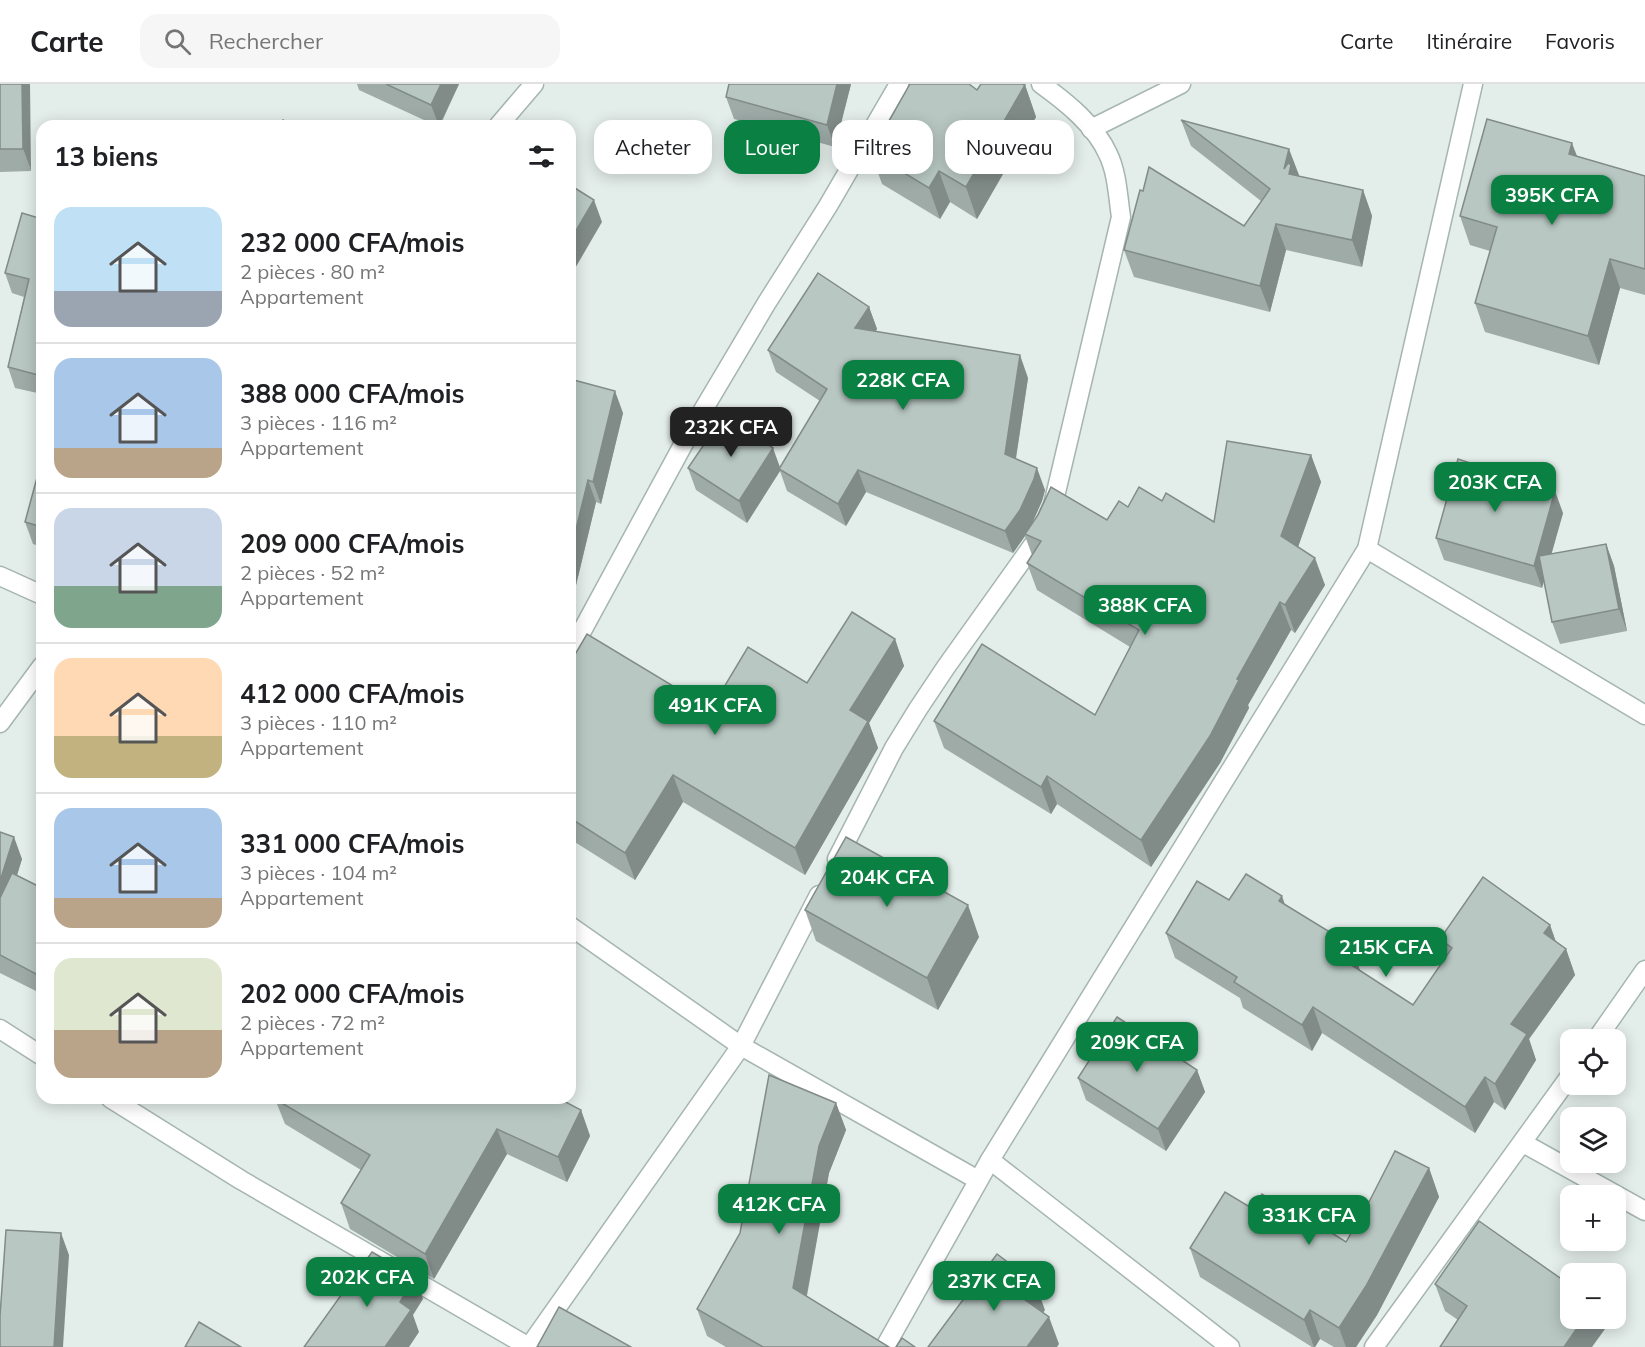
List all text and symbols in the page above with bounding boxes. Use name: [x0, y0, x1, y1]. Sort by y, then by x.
search box: [140, 14, 560, 68]
text: Carte: [30, 24, 104, 59]
icon: search: [161, 25, 194, 58]
text: Rechercher: [209, 27, 323, 55]
text: Carte: [1340, 28, 1394, 54]
text: Itinéraire: [1427, 28, 1512, 54]
text: Favoris: [1545, 28, 1615, 54]
chip: Acheter: [594, 120, 712, 174]
chip: Louer: [724, 120, 820, 174]
chip: Filtres: [832, 120, 933, 174]
chip: Nouveau: [945, 120, 1074, 174]
text: 13 biens: [54, 140, 158, 173]
icon: filters: [525, 140, 558, 173]
pin: 395K CFA: [1490, 175, 1614, 226]
text: 395K CFA: [1505, 182, 1599, 207]
text: 232 000 CFA/mois: [240, 226, 465, 259]
icon: home: [102, 231, 174, 303]
text: 2 pièces · 80 m²: [240, 259, 385, 284]
text: Appartement: [240, 284, 363, 309]
pin: 228K CFA: [841, 360, 965, 411]
text: 228K CFA: [856, 367, 950, 392]
text: 388 000 CFA/mois: [240, 377, 465, 410]
icon: home: [102, 382, 174, 454]
pin: 232K CFA: [669, 407, 793, 458]
text: 3 pièces · 116 m²: [240, 410, 397, 435]
text: 232K CFA: [684, 414, 778, 439]
text: Appartement: [240, 435, 363, 460]
pin: 203K CFA: [1433, 462, 1557, 513]
text: 203K CFA: [1448, 469, 1542, 494]
text: 209 000 CFA/mois: [240, 527, 465, 560]
icon: home: [102, 532, 174, 604]
text: 2 pièces · 52 m²: [240, 560, 385, 585]
text: Appartement: [240, 585, 363, 610]
pin: 388K CFA: [1083, 585, 1207, 636]
text: 388K CFA: [1098, 592, 1192, 617]
text: 412 000 CFA/mois: [240, 677, 465, 710]
icon: home: [102, 682, 174, 754]
pin: 491K CFA: [653, 685, 777, 736]
text: 491K CFA: [668, 692, 762, 717]
text: 3 pièces · 110 m²: [240, 710, 397, 735]
text: Appartement: [240, 735, 363, 760]
text: 331 000 CFA/mois: [240, 827, 465, 860]
icon: home: [102, 832, 174, 904]
pin: 204K CFA: [825, 857, 949, 908]
text: 3 pièces · 104 m²: [240, 860, 397, 885]
text: 204K CFA: [840, 864, 934, 889]
text: Appartement: [240, 885, 363, 910]
pin: 215K CFA: [1324, 927, 1448, 978]
text: 215K CFA: [1339, 934, 1433, 959]
text: 202 000 CFA/mois: [240, 977, 465, 1010]
icon: home: [102, 982, 174, 1054]
text: 2 pièces · 72 m²: [240, 1010, 385, 1035]
pin: 209K CFA: [1075, 1022, 1199, 1073]
text: 209K CFA: [1090, 1029, 1184, 1054]
map controls: [1560, 1029, 1626, 1329]
button: locate: [1560, 1029, 1626, 1095]
text: Appartement: [240, 1035, 363, 1060]
button: layers: [1560, 1107, 1626, 1173]
pin: 412K CFA: [717, 1184, 841, 1235]
button: +: [1560, 1185, 1626, 1251]
text: 412K CFA: [732, 1191, 826, 1216]
pin: 331K CFA: [1247, 1195, 1371, 1246]
text: 331K CFA: [1262, 1202, 1356, 1227]
pin: 202K CFA: [305, 1257, 429, 1308]
pin: 237K CFA: [932, 1261, 1056, 1312]
button: −: [1560, 1263, 1626, 1329]
text: 202K CFA: [320, 1264, 414, 1289]
text: 237K CFA: [947, 1268, 1041, 1293]

